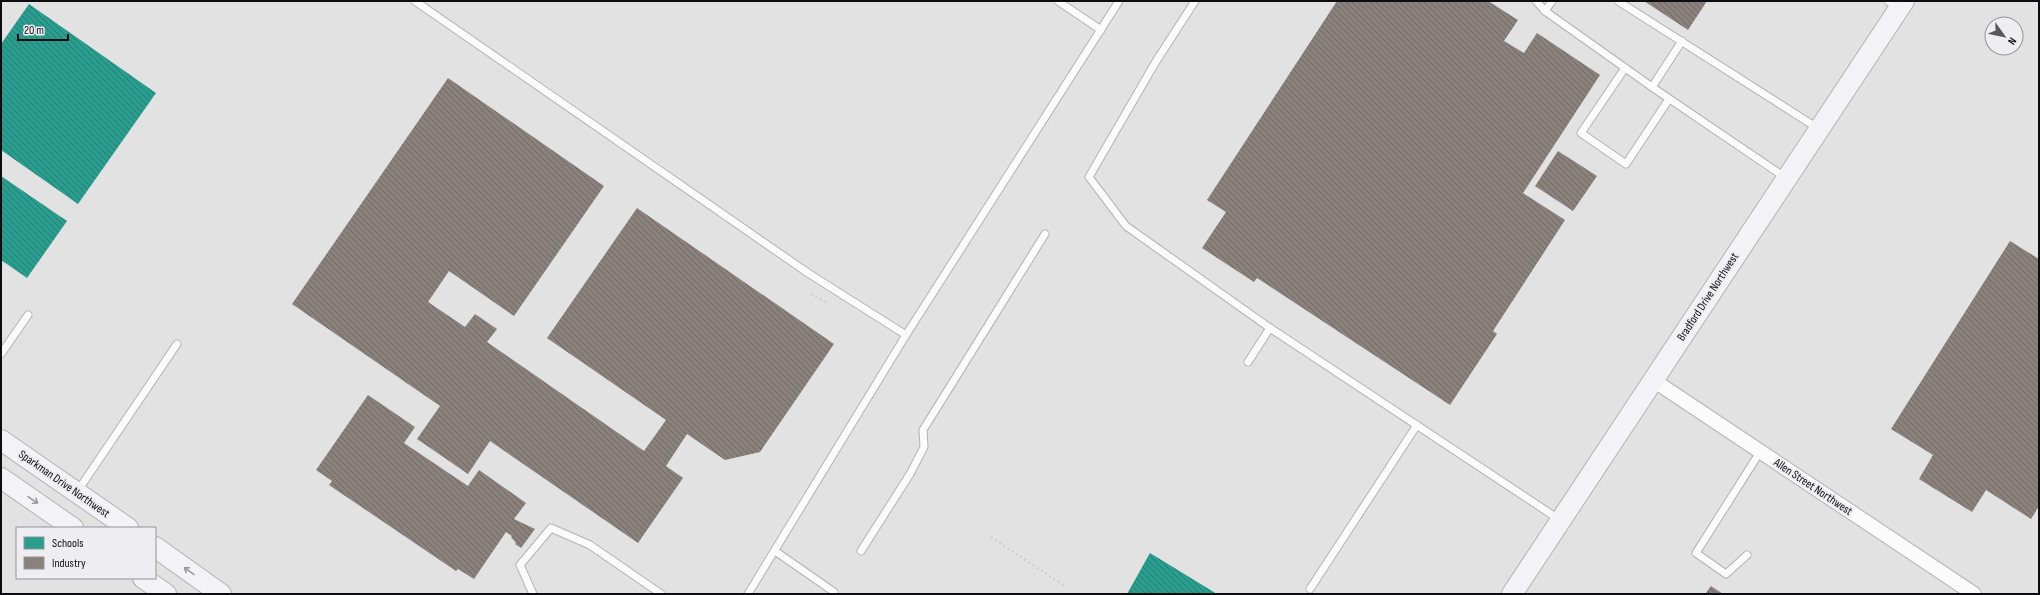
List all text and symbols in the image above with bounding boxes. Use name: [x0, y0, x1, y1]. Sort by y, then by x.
scale bar: [18, 16, 68, 42]
north arrow: [1984, 16, 2024, 56]
text: 20 m: [24, 23, 44, 38]
text: N: [2005, 35, 2019, 47]
street label: Bradford Drive Northwest: [1674, 250, 1742, 344]
street label: Sparkman Drive Northwest: [15, 447, 113, 521]
street label: Allen Street Northwest: [1770, 455, 1856, 519]
one-way arrow: [28, 496, 39, 504]
legend: [16, 527, 156, 579]
text: Schools: [52, 536, 84, 551]
text: Industry: [52, 556, 86, 571]
one-way arrow: [184, 567, 195, 575]

